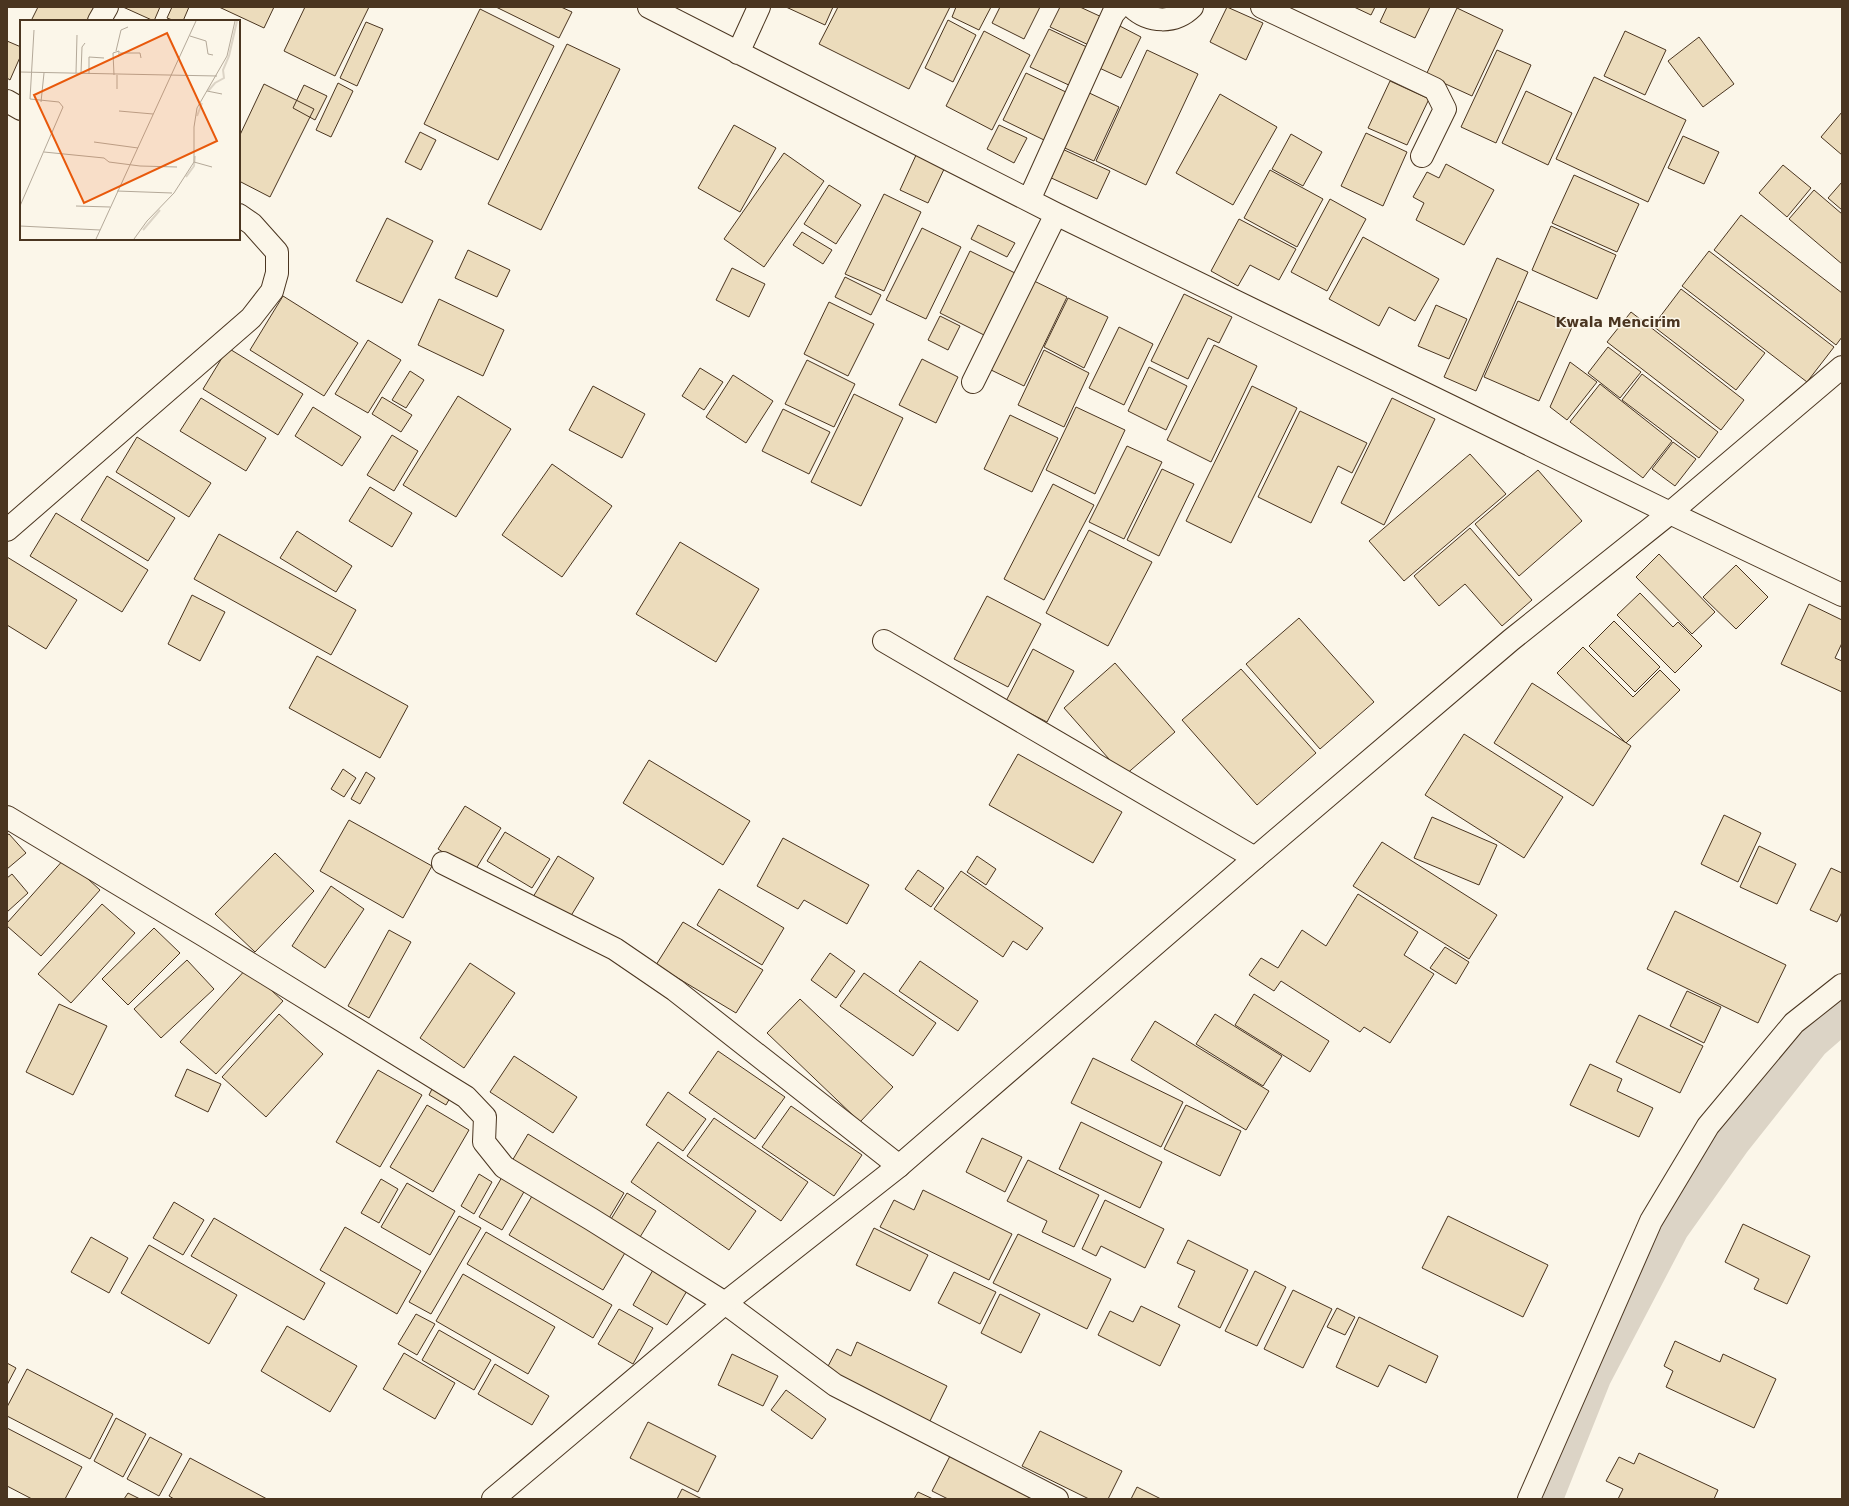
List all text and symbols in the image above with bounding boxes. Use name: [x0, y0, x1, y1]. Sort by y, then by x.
inset map: [20, 20, 240, 240]
district label: Kwala Mencirim: [1555, 314, 1681, 330]

